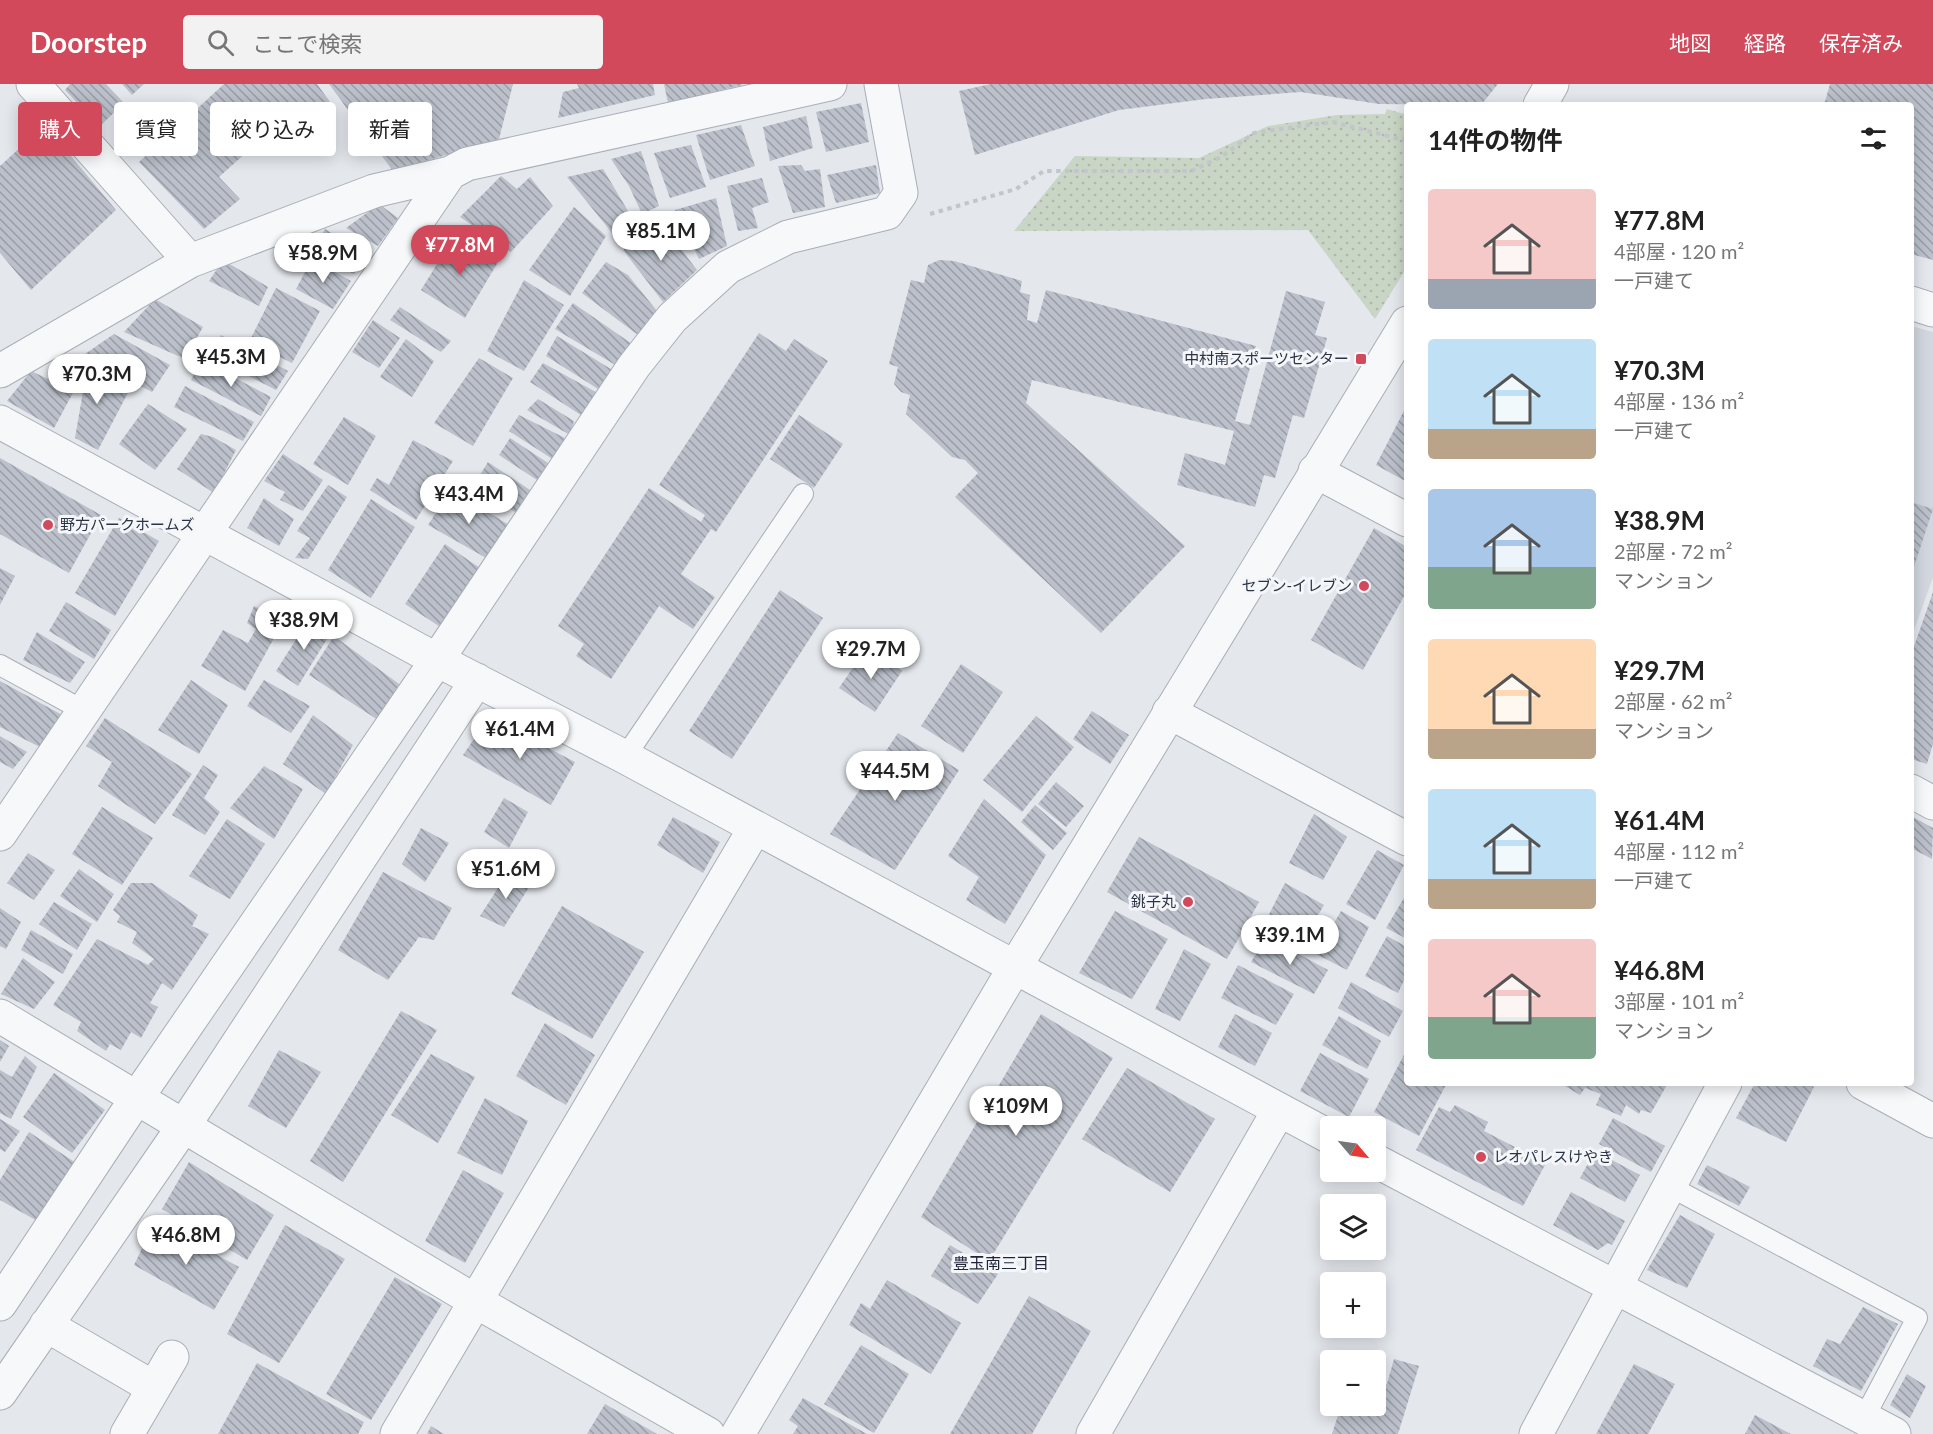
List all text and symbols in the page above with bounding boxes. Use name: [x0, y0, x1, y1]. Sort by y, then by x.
search box: [183, 15, 603, 69]
text: Doorstep: [30, 25, 147, 59]
icon: search: [204, 26, 237, 59]
text: ここで検索: [252, 30, 362, 57]
text: 地図: [1669, 30, 1711, 55]
text: 経路: [1744, 30, 1786, 55]
text: 保存済み: [1819, 30, 1903, 55]
chip: 購入: [18, 102, 102, 156]
chip: 賃貸: [114, 102, 198, 156]
chip: 絞り込み: [210, 102, 336, 156]
chip: 新着: [348, 102, 432, 156]
icon: filters: [1857, 122, 1890, 155]
text: 14件の物件: [1428, 124, 1562, 156]
text: ¥77.8M: [1614, 204, 1705, 236]
pin: ¥85.1M: [612, 211, 710, 262]
icon: home: [1476, 213, 1548, 285]
text: ¥85.1M: [626, 218, 696, 242]
pin: ¥77.8M: [411, 225, 509, 276]
text: ¥77.8M: [425, 232, 495, 256]
pin: ¥58.9M: [274, 233, 372, 284]
text: 4部屋 · 120 m²: [1614, 239, 1744, 263]
text: ¥58.9M: [288, 240, 358, 264]
text: 一戸建て: [1614, 268, 1694, 292]
pin: ¥45.3M: [182, 337, 280, 388]
text: ¥45.3M: [196, 344, 266, 368]
place label: 中村南スポーツセンター: [1184, 349, 1349, 367]
marker: 中村南スポーツセンター: [1354, 352, 1368, 366]
pin: ¥70.3M: [48, 354, 146, 405]
text: ¥70.3M: [1614, 354, 1705, 386]
text: ¥70.3M: [62, 361, 132, 385]
icon: home: [1476, 363, 1548, 435]
text: 4部屋 · 136 m²: [1614, 389, 1744, 413]
text: 一戸建て: [1614, 418, 1694, 442]
pin: ¥43.4M: [420, 474, 518, 525]
text: ¥43.4M: [434, 481, 504, 505]
text: ¥38.9M: [1614, 504, 1705, 536]
icon: home: [1476, 513, 1548, 585]
place label: 野方パークホームズ: [60, 515, 195, 533]
marker: 野方パークホームズ: [41, 518, 55, 532]
text: 2部屋 · 72 m²: [1614, 539, 1733, 563]
text: マンション: [1614, 568, 1714, 592]
place label: セブン-イレブン: [1241, 576, 1352, 594]
marker: セブン-イレブン: [1357, 579, 1371, 593]
pin: ¥38.9M: [255, 600, 353, 651]
text: ¥38.9M: [269, 607, 339, 631]
pin: ¥29.7M: [822, 629, 920, 680]
text: ¥29.7M: [836, 636, 906, 660]
text: ¥29.7M: [1614, 654, 1705, 686]
icon: home: [1476, 663, 1548, 735]
text: 2部屋 · 62 m²: [1614, 689, 1733, 713]
pin: ¥61.4M: [471, 709, 569, 760]
text: ¥61.4M: [485, 716, 555, 740]
text: マンション: [1614, 718, 1714, 742]
pin: ¥44.5M: [846, 751, 944, 802]
text: ¥44.5M: [860, 758, 930, 782]
text: ¥61.4M: [1614, 804, 1705, 836]
icon: home: [1476, 813, 1548, 885]
text: 4部屋 · 112 m²: [1614, 839, 1744, 863]
pin: ¥51.6M: [457, 849, 555, 900]
text: ¥51.6M: [471, 856, 541, 880]
text: 一戸建て: [1614, 868, 1694, 892]
place label: 銚子丸: [1131, 892, 1176, 910]
marker: 銚子丸: [1181, 895, 1195, 909]
pin: ¥39.1M: [1241, 915, 1339, 966]
text: ¥39.1M: [1255, 922, 1325, 946]
text: ¥46.8M: [1614, 954, 1705, 986]
icon: home: [1476, 963, 1548, 1035]
text: 3部屋 · 101 m²: [1614, 989, 1744, 1013]
text: マンション: [1614, 1018, 1714, 1042]
pin: ¥109M: [974, 1086, 1058, 1137]
text: ¥109M: [983, 1093, 1049, 1117]
north arrow: [1320, 1116, 1386, 1182]
map controls: [1320, 1116, 1386, 1416]
place label: レオパレスけやき: [1493, 1147, 1613, 1165]
marker: レオパレスけやき: [1474, 1150, 1488, 1164]
button: layers: [1320, 1194, 1386, 1260]
pin: ¥46.8M: [137, 1215, 235, 1266]
text: ¥46.8M: [151, 1222, 221, 1246]
district label: 豊玉南三丁目: [953, 1253, 1049, 1272]
button: +: [1320, 1272, 1386, 1338]
button: −: [1320, 1350, 1386, 1416]

